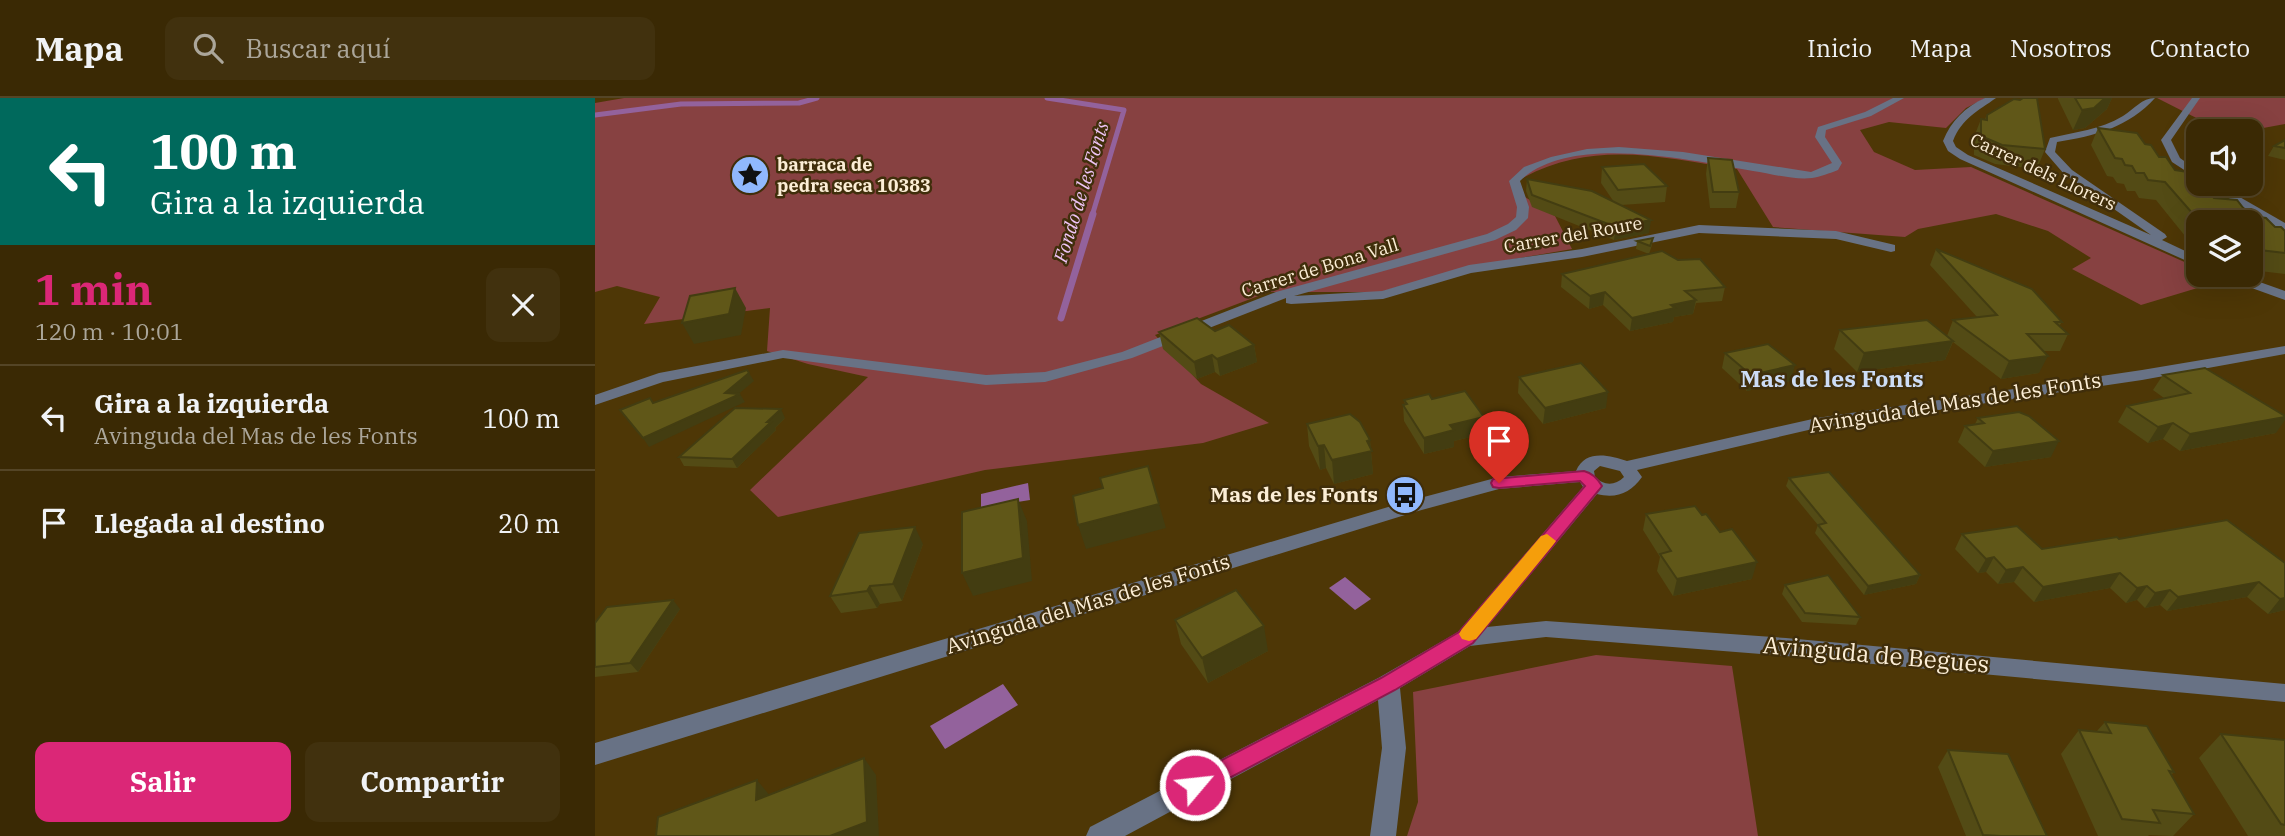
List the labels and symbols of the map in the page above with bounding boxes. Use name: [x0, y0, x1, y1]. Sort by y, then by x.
water label: Fondo de les Fonts: [1048, 119, 1114, 266]
street label: Carrer dels Llorers: [1966, 128, 2120, 215]
place label: barraca de pedra seca 10383: [777, 153, 931, 197]
place icon: barraca de pedra seca 10383: [729, 154, 771, 196]
street label: Carrer del Roure: [1502, 211, 1644, 258]
street label: Carrer de Bona Vall: [1239, 233, 1401, 302]
district label: Mas de les Fonts: [1740, 363, 1924, 393]
street label: Avinguda del Mas de les Fonts: [1807, 365, 2103, 439]
pin: [1469, 411, 1529, 483]
bus stop icon: Mas de les Fonts: [1384, 474, 1426, 516]
place label: Mas de les Fonts: [1210, 480, 1378, 508]
street label: Avinguda del Mas de les Fonts: [942, 546, 1233, 660]
street label: Avinguda de Begues: [1762, 628, 1991, 680]
position arrow: [1158, 748, 1232, 822]

